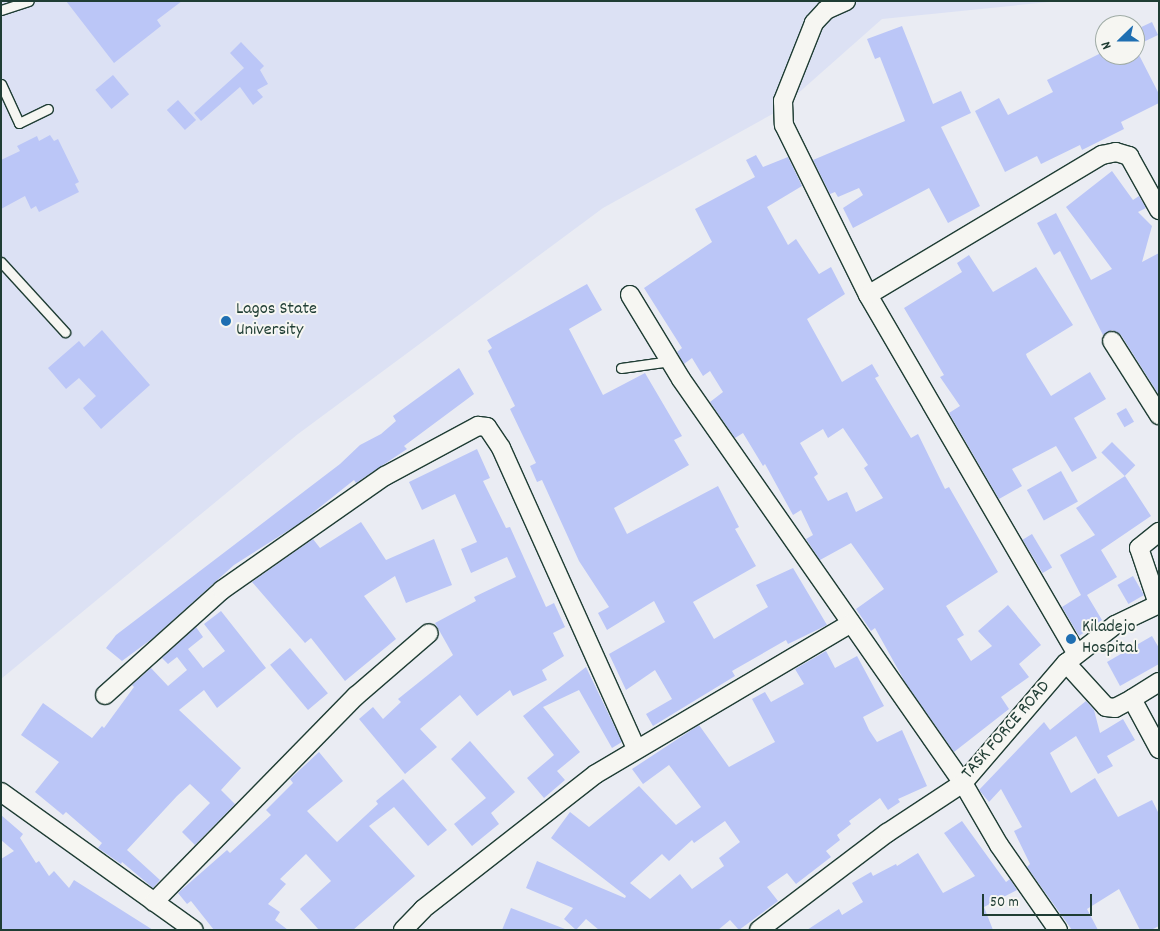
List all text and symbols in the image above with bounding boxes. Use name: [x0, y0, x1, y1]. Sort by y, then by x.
north arrow: [1095, 15, 1145, 65]
text: N: [1096, 38, 1118, 52]
place label: Lagos State University: [236, 300, 317, 342]
marker: Lagos State University: [220, 315, 232, 327]
place label: Kiladejo Hospital: [1082, 618, 1138, 660]
marker: Kiladejo Hospital: [1064, 632, 1078, 646]
street label: TASK FORCE ROAD: [958, 677, 1056, 785]
scale bar: [985, 884, 1095, 916]
text: 50 m: [990, 892, 1019, 914]

